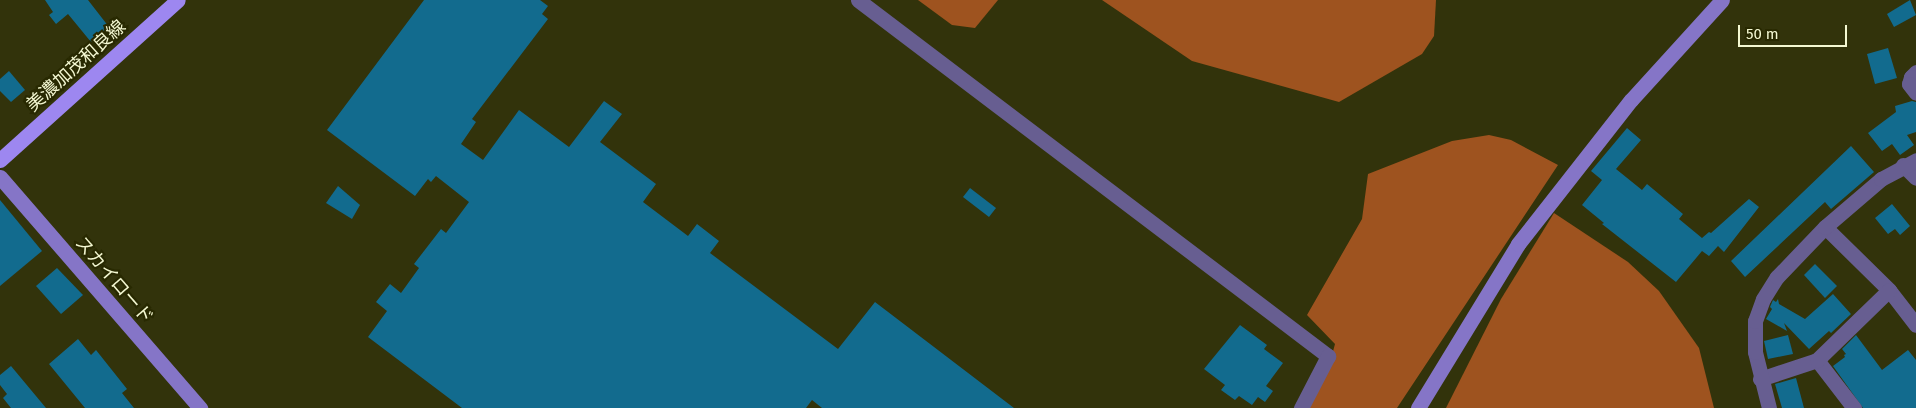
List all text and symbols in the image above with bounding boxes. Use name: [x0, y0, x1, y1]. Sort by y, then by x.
scale bar: [1741, 15, 1850, 47]
street label: 美濃加茂和良線: [22, 16, 130, 116]
text: 50 m: [1746, 25, 1779, 43]
street label: スカイロード: [70, 232, 158, 328]

